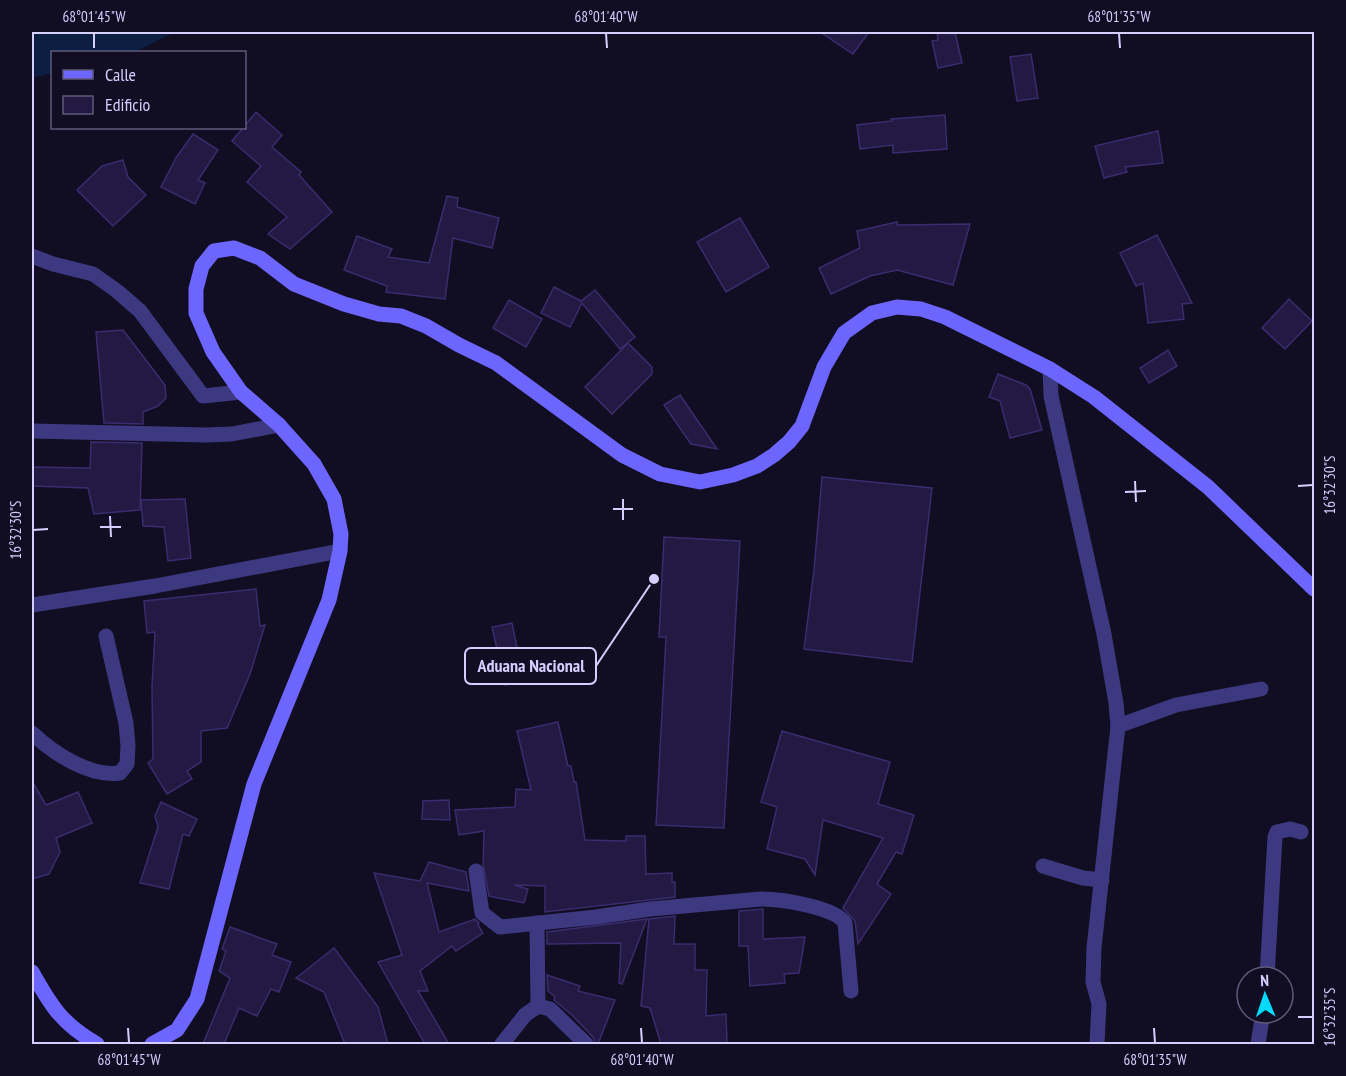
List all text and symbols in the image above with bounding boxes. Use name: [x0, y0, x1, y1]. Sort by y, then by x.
text: 68°01'45"W: [62, 7, 126, 26]
text: 68°01'40"W: [574, 7, 638, 26]
text: 68°01'35"W: [1087, 7, 1151, 26]
legend: [51, 51, 246, 129]
text: Calle: [105, 63, 136, 86]
text: Edificio: [105, 93, 151, 116]
text: 16°32'30"S: [1320, 455, 1339, 515]
text: 16°32'30"S: [6, 500, 25, 560]
callout: Aduana Nacional: [465, 648, 596, 684]
text: Aduana Nacional: [476, 654, 585, 677]
north arrow: [1235, 965, 1295, 1025]
text: N: [1260, 970, 1269, 990]
text: 16°32'35"S: [1320, 987, 1339, 1047]
text: 68°01'45"W: [97, 1050, 161, 1069]
text: 68°01'40"W: [610, 1050, 674, 1069]
text: 68°01'35"W: [1123, 1050, 1187, 1069]

